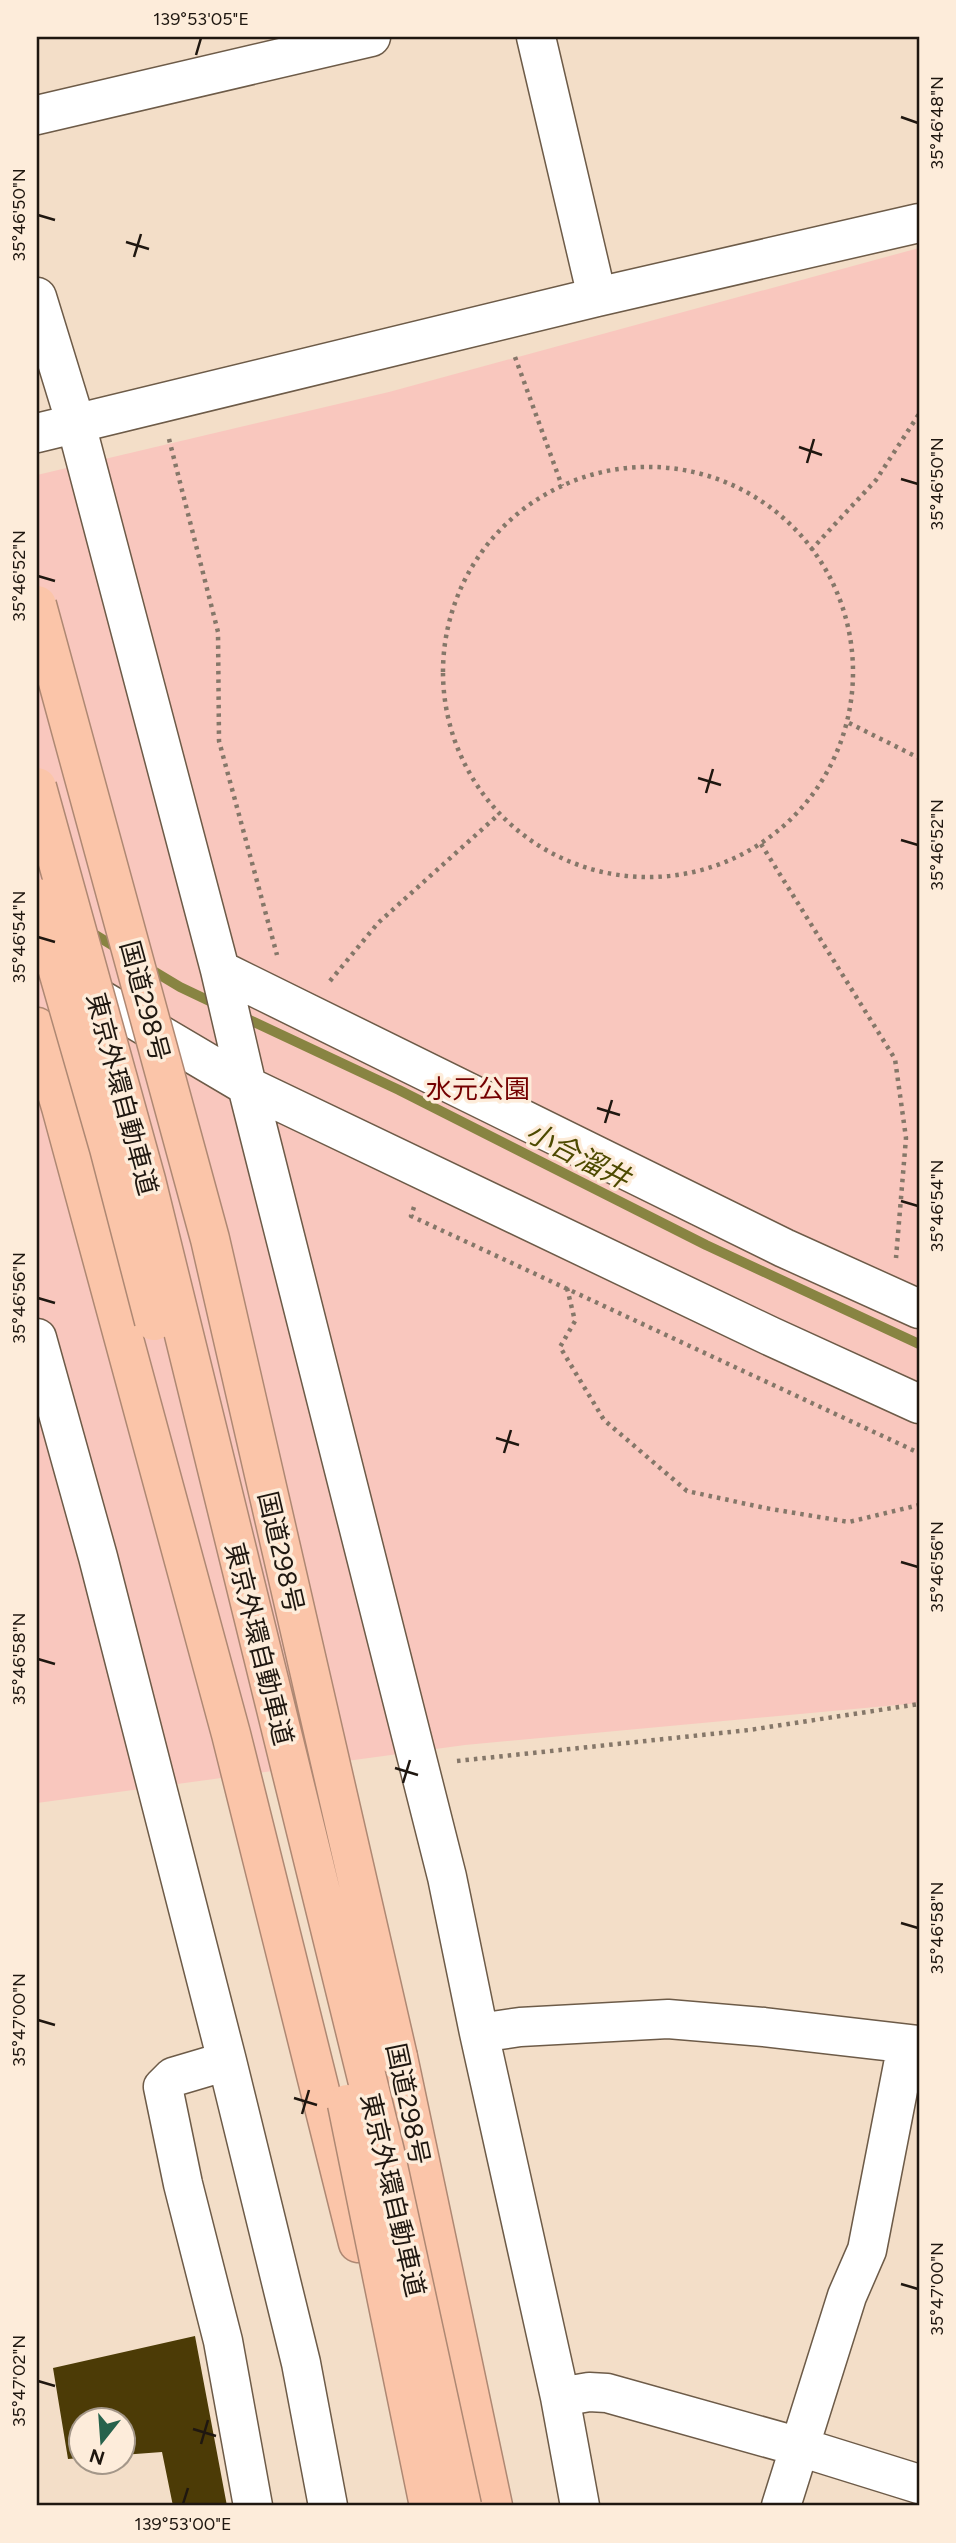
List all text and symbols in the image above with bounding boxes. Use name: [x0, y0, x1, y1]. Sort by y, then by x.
text: 139°53'05"E: [153, 8, 249, 30]
text: 35°46'48"N: [926, 76, 948, 170]
text: 35°46'50"N: [8, 168, 30, 262]
text: 35°46'50"N: [926, 437, 948, 531]
text: 35°46'52"N: [8, 530, 30, 622]
text: 35°46'52"N: [926, 799, 948, 891]
text: 35°46'54"N: [8, 891, 30, 983]
street label: 国道298号: [114, 937, 176, 1065]
street label: 東京外環自動車道: [80, 989, 164, 1199]
park label: 水元公園: [426, 1073, 530, 1105]
water label: 小合溜井: [520, 1114, 638, 1197]
text: 35°46'54"N: [926, 1160, 948, 1252]
text: 35°46'56"N: [8, 1252, 30, 1344]
street label: 国道298号: [252, 1488, 310, 1616]
text: 35°46'56"N: [926, 1521, 948, 1613]
street label: 東京外環自動車道: [218, 1539, 300, 1749]
text: 35°46'58"N: [8, 1613, 30, 1705]
text: 35°46'58"N: [926, 1882, 948, 1974]
text: 35°47'00"N: [8, 1973, 30, 2067]
street label: 国道298号: [380, 2040, 436, 2168]
street label: 東京外環自動車道: [354, 2090, 432, 2300]
text: 35°47'00"N: [926, 2242, 948, 2336]
text: 35°47'02"N: [8, 2335, 30, 2427]
north arrow: [66, 2406, 136, 2476]
text: N: [87, 2444, 108, 2470]
text: 139°53'00"E: [134, 2513, 232, 2535]

